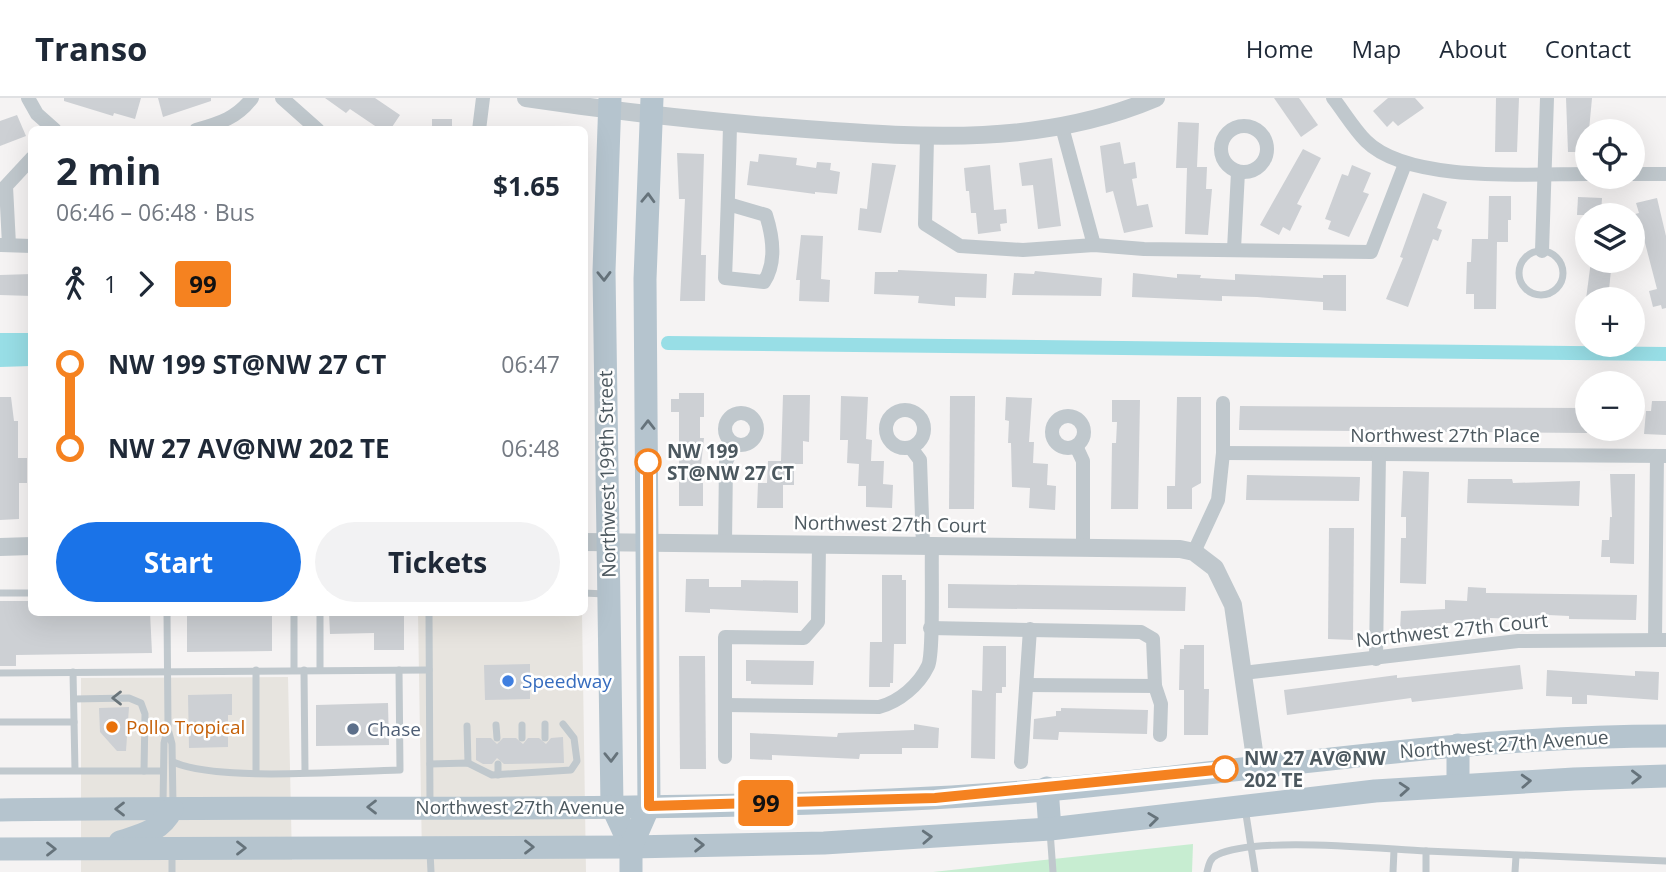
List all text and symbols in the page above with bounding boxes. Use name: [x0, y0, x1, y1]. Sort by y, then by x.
text: Transo: [35, 26, 148, 71]
text: Home: [1246, 32, 1314, 65]
text: Map: [1352, 32, 1401, 65]
text: About: [1439, 32, 1507, 65]
text: Contact: [1545, 32, 1631, 65]
map controls: [1575, 119, 1645, 441]
button: locate: [1575, 119, 1645, 189]
text: 2 min: [56, 144, 161, 196]
text: $1.65: [493, 168, 560, 204]
one-way arrow: [640, 192, 655, 203]
text: 06:46 – 06:48 · Bus: [56, 196, 255, 228]
button: layers: [1575, 203, 1645, 273]
icon: walk: [56, 265, 94, 303]
icon: forward: [127, 265, 165, 303]
text: 99: [189, 267, 217, 300]
text: 1: [104, 268, 117, 300]
one-way arrow: [596, 272, 612, 282]
button: +: [1575, 287, 1645, 357]
text: NW 199 ST@NW 27 CT: [108, 346, 386, 382]
text: 06:47: [501, 348, 560, 380]
street label: Northwest 199th Street: [592, 370, 622, 578]
button: −: [1575, 371, 1645, 441]
one-way arrow: [640, 419, 656, 430]
street label: Northwest 27th Place: [1350, 422, 1540, 448]
text: NW 27 AV@NW 202 TE: [108, 430, 390, 466]
text: 06:48: [501, 432, 560, 464]
place label: NW 199 ST@NW 27 CT: [667, 438, 794, 486]
marker: NW 199 ST@NW 27 CT: [635, 449, 661, 475]
street label: Northwest 27th Court: [793, 509, 987, 539]
button: Start: [56, 522, 301, 602]
button: Tickets: [315, 522, 560, 602]
street label: Northwest 27th Court: [1355, 607, 1549, 653]
place label: Speedway: [522, 668, 612, 694]
marker: Speedway: [500, 673, 516, 689]
one-way arrow: [112, 690, 122, 706]
place label: Pollo Tropical: [126, 714, 245, 740]
place label: Chase: [367, 716, 421, 742]
marker: Pollo Tropical: [104, 719, 120, 735]
marker: Chase: [345, 721, 361, 737]
street label: Northwest 27th Avenue: [1399, 724, 1609, 764]
place label: NW 27 AV@NW 202 TE: [1244, 745, 1386, 793]
one-way arrow: [603, 752, 619, 762]
marker: NW 27 AV@NW 202 TE: [1212, 756, 1238, 782]
one-way arrow: [1631, 769, 1641, 785]
one-way arrow: [1521, 774, 1532, 789]
line badge: 99: [734, 780, 798, 826]
one-way arrow: [1398, 782, 1409, 797]
text: 99: [752, 786, 780, 819]
street label: Northwest 27th Avenue: [415, 794, 625, 820]
one-way arrow: [366, 800, 377, 815]
one-way arrow: [114, 801, 125, 817]
one-way arrow: [1148, 812, 1159, 827]
one-way arrow: [921, 830, 932, 845]
one-way arrow: [695, 837, 705, 853]
one-way arrow: [524, 839, 534, 855]
one-way arrow: [236, 840, 246, 856]
one-way arrow: [47, 841, 57, 857]

